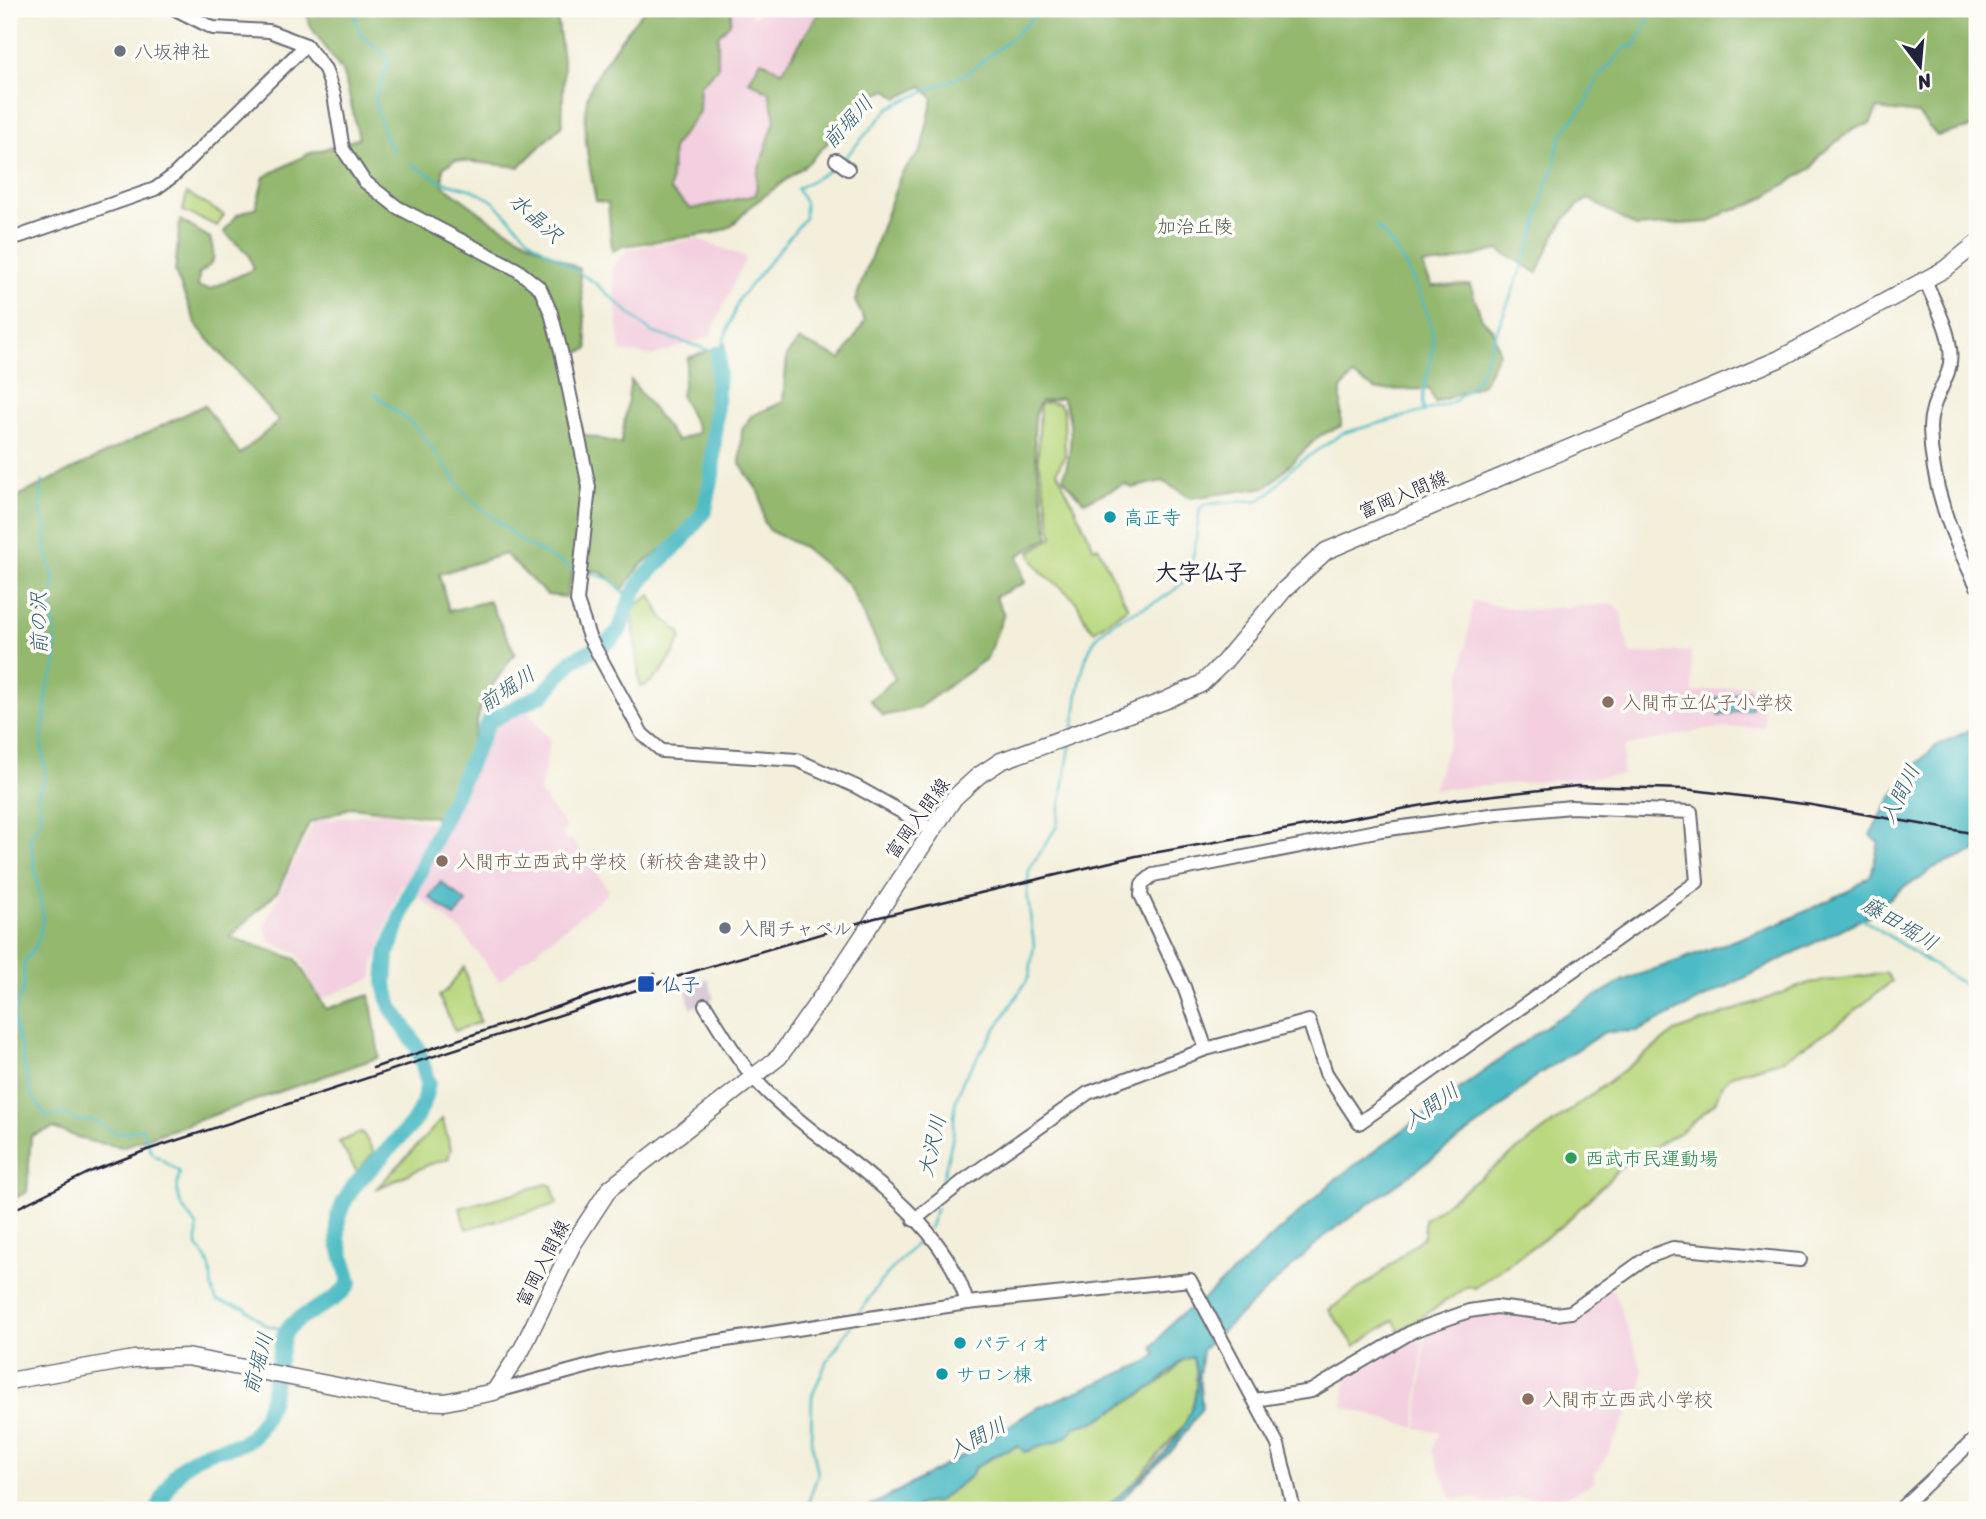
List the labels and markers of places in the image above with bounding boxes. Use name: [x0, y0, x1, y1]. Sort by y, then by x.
place label: 八坂神社: [134, 35, 210, 68]
marker: 八坂神社: [112, 43, 128, 59]
place label: 高正寺: [1124, 501, 1181, 534]
marker: 高正寺: [1102, 509, 1118, 525]
place label: 入間市立仏子小学校: [1622, 686, 1793, 719]
marker: 入間市立仏子小学校: [1600, 694, 1616, 710]
place label: 入間市立西武中学校（新校舎建設中）: [456, 845, 779, 878]
marker: 入間市立西武中学校（新校舎建設中）: [434, 853, 450, 869]
place label: 入間チャペル: [739, 912, 853, 945]
marker: 入間チャペル: [717, 920, 733, 936]
place label: 仏子: [662, 968, 700, 1001]
marker: 仏子: [636, 974, 656, 994]
place label: 西武市民運動場: [1585, 1142, 1718, 1175]
marker: 西武市民運動場: [1563, 1150, 1579, 1166]
place label: パティオ: [974, 1327, 1050, 1360]
marker: パティオ: [952, 1335, 968, 1351]
place label: サロン棟: [956, 1358, 1032, 1391]
marker: サロン棟: [934, 1366, 950, 1382]
place label: 入間市立西武小学校: [1542, 1383, 1713, 1416]
marker: 入間市立西武小学校: [1520, 1391, 1536, 1407]

